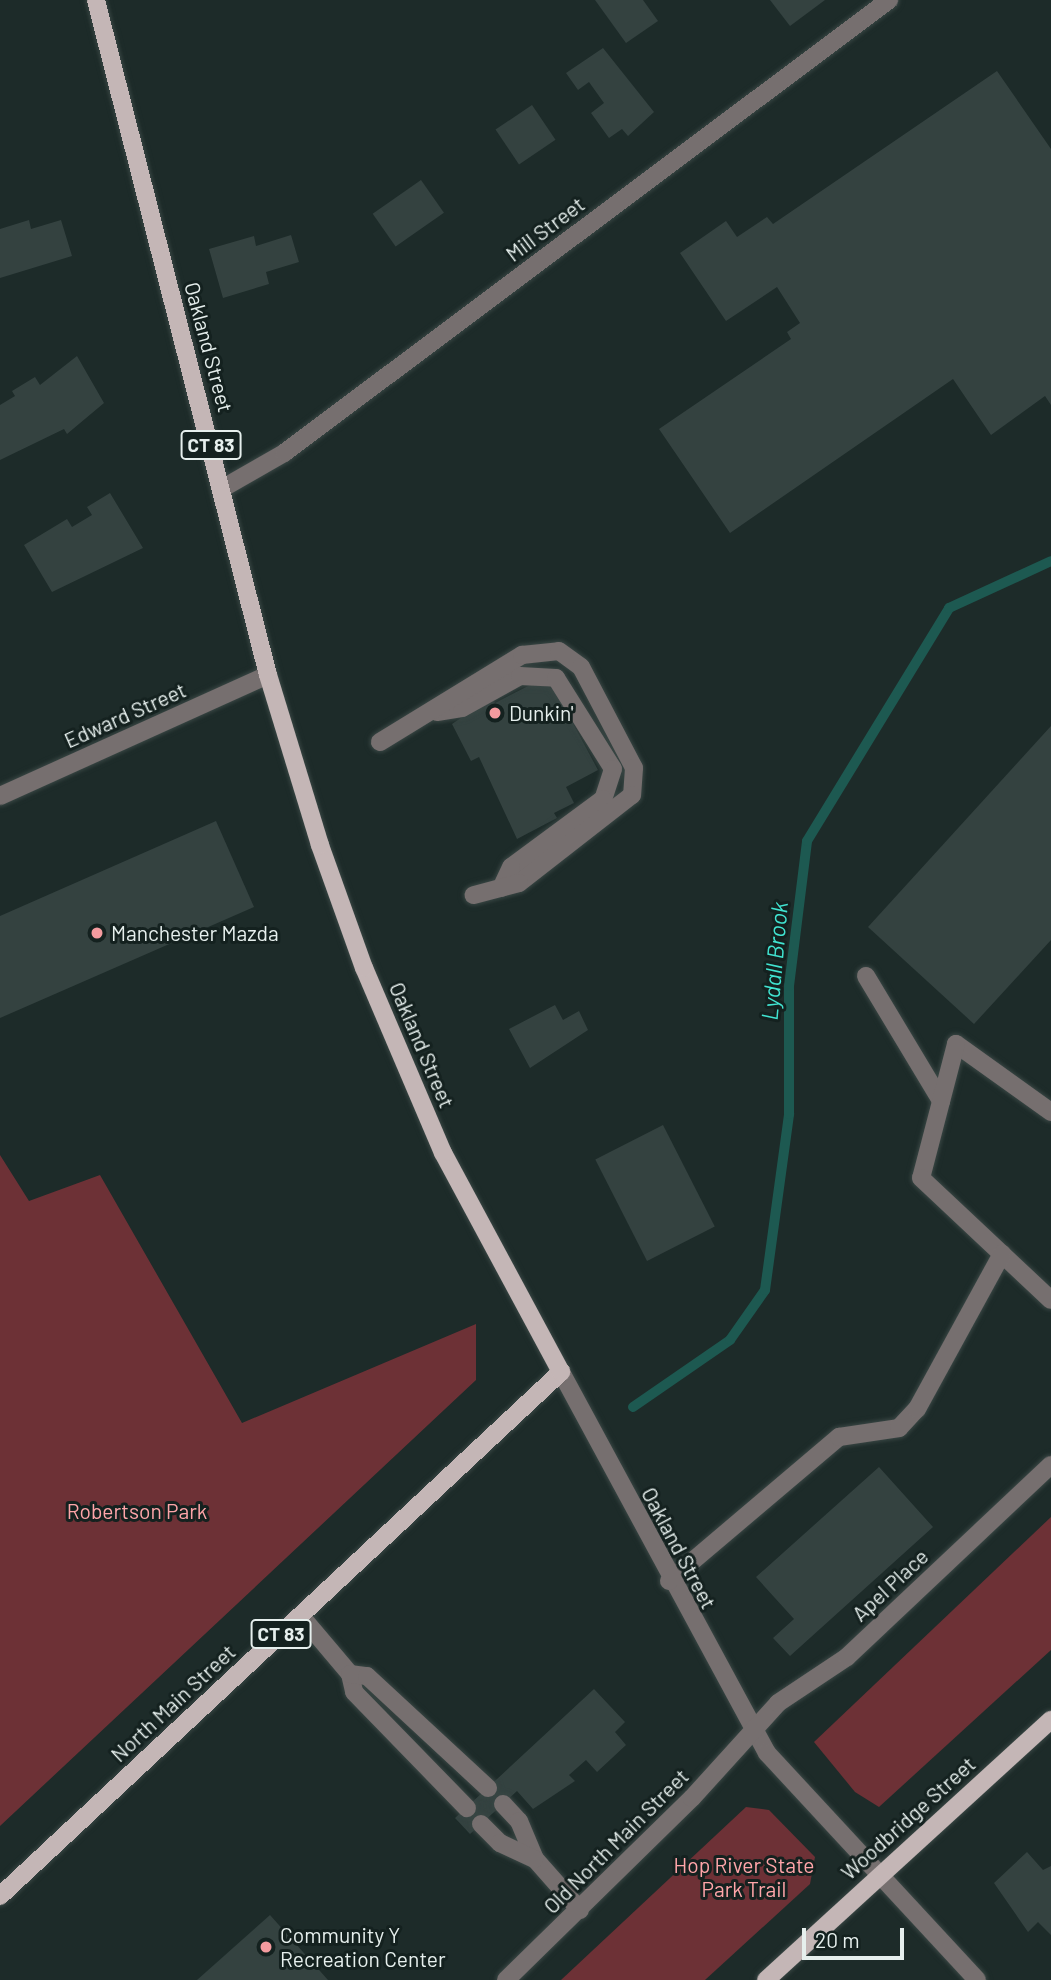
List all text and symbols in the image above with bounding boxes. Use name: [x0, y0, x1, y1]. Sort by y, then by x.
street label: Mill Street: [501, 191, 589, 267]
street label: Oakland Street: [180, 279, 238, 415]
road number: CT 83: [180, 430, 242, 460]
street label: Edward Street: [60, 677, 190, 753]
place label: Dunkin': [509, 700, 574, 726]
marker: Dunkin': [487, 705, 503, 721]
water label: Lydall Brook: [755, 901, 793, 1021]
place label: Manchester Mazda: [111, 920, 279, 946]
marker: Manchester Mazda: [89, 925, 105, 941]
street label: Oakland Street: [384, 978, 460, 1112]
street label: Oakland Street: [636, 1483, 722, 1613]
park label: Robertson Park: [67, 1498, 207, 1524]
street label: Apel Place: [847, 1544, 933, 1626]
road number: CT 83: [250, 1618, 312, 1650]
street label: North Main Street: [106, 1639, 240, 1767]
street label: Woodbridge Street: [836, 1751, 980, 1885]
street label: Old North Main Street: [538, 1763, 694, 1919]
park label: Hop River State Park Trail: [674, 1852, 814, 1902]
scale bar: [806, 1913, 908, 1957]
place label: Community Y Recreation Center: [280, 1922, 446, 1972]
text: 20 m: [815, 1927, 860, 1952]
marker: Community Y Recreation Center: [258, 1939, 274, 1955]

